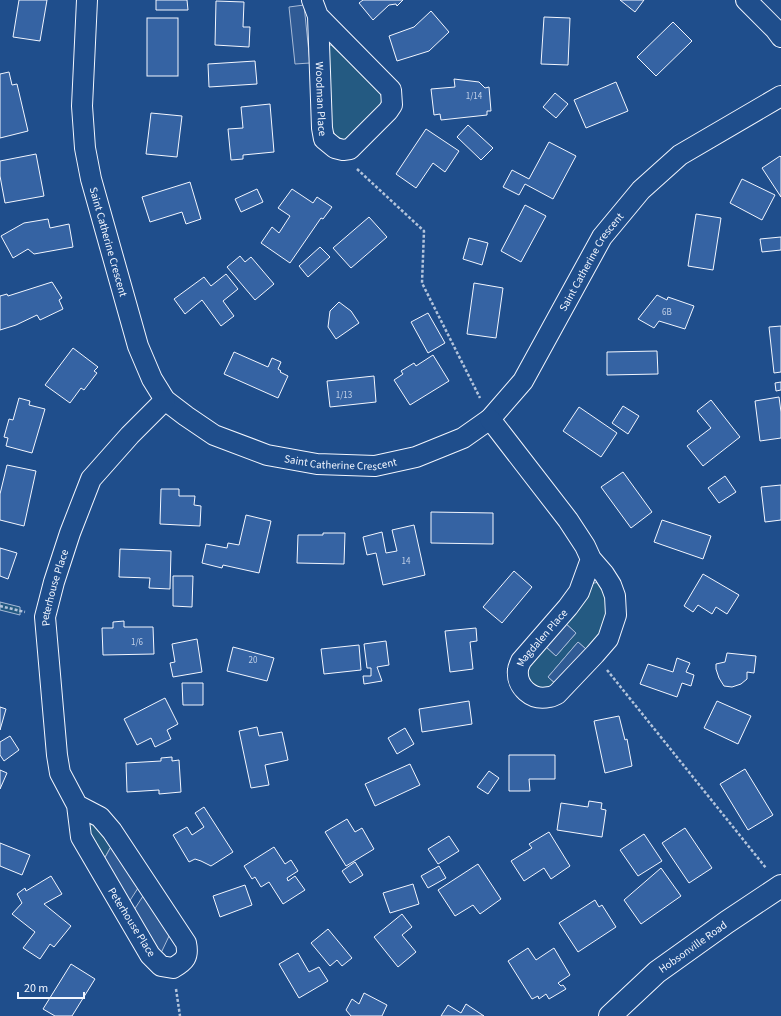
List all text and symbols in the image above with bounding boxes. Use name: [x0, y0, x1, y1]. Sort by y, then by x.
street label: Woodman Place: [312, 61, 330, 138]
house number: 1/14: [466, 90, 483, 103]
street label: Saint Catherine Crescent: [86, 185, 131, 299]
street label: Saint Catherine Crescent: [556, 209, 627, 314]
house number: 6B: [662, 306, 672, 319]
house number: 1/13: [336, 389, 353, 402]
street label: Saint Catherine Crescent: [283, 451, 399, 474]
street label: Peterhouse Place: [38, 547, 72, 627]
house number: 14: [402, 555, 411, 568]
street label: Magdalen Place: [513, 606, 571, 669]
house number: 1/6: [131, 636, 144, 649]
house number: 20: [249, 654, 258, 667]
street label: Peterhouse Place: [104, 885, 159, 960]
street label: Hobsonville Road: [656, 918, 730, 977]
scale bar: [18, 974, 84, 1000]
text: 20 m: [24, 980, 48, 997]

